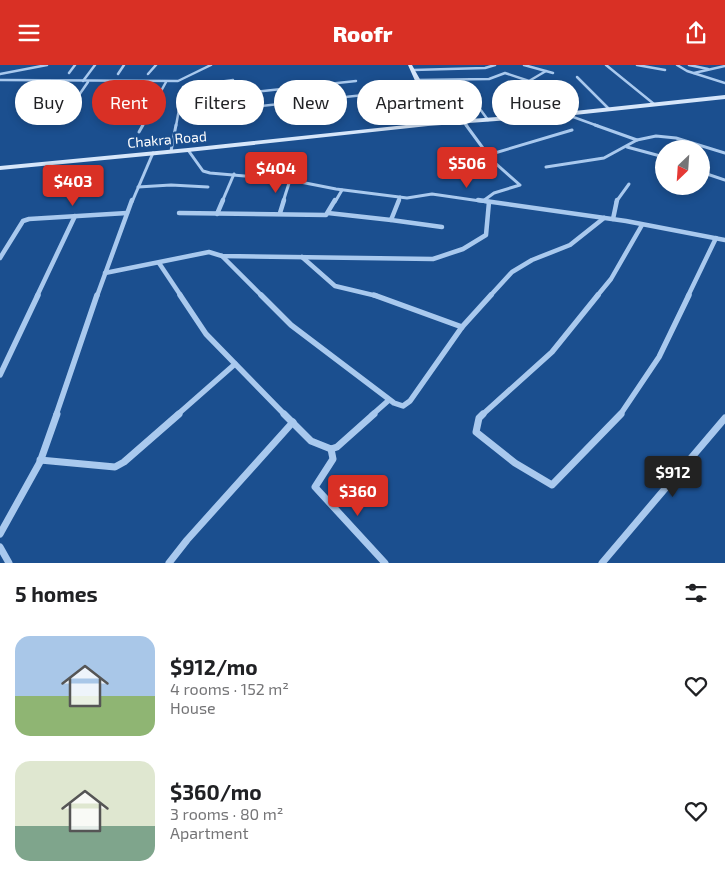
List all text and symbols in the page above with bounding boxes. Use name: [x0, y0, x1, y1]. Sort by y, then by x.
icon: menu: [15, 19, 43, 47]
icon: share: [682, 19, 710, 47]
text: Roofr: [333, 20, 392, 46]
chip: Buy: [15, 80, 82, 125]
chip: Rent: [92, 80, 166, 125]
chip: Filters: [176, 80, 264, 125]
chip: New: [274, 80, 347, 125]
chip: Apartment: [357, 80, 482, 125]
chip: House: [492, 80, 579, 125]
street label: Chakra Road: [127, 127, 207, 151]
north arrow: [655, 140, 710, 195]
map controls: [655, 140, 710, 195]
pin: $506: [437, 147, 497, 189]
pin: $404: [246, 151, 306, 194]
text: $506: [448, 153, 486, 172]
text: $404: [256, 158, 296, 177]
pin: $403: [43, 165, 103, 207]
text: $403: [54, 171, 92, 190]
pin: $912: [643, 455, 703, 498]
text: $912: [656, 462, 690, 481]
pin: $360: [328, 475, 388, 517]
text: $360: [339, 481, 377, 500]
icon: filters: [682, 579, 710, 607]
text: 5 homes: [15, 581, 98, 606]
text: $912/mo: [170, 654, 258, 679]
icon: home: [55, 656, 115, 716]
icon: heart: [682, 672, 710, 700]
text: 4 rooms · 152 m²: [170, 679, 289, 698]
text: House: [170, 698, 216, 717]
text: $360/mo: [170, 779, 262, 804]
icon: home: [55, 781, 115, 841]
icon: heart: [682, 797, 710, 825]
text: 3 rooms · 80 m²: [170, 804, 283, 823]
text: Apartment: [170, 823, 249, 842]

